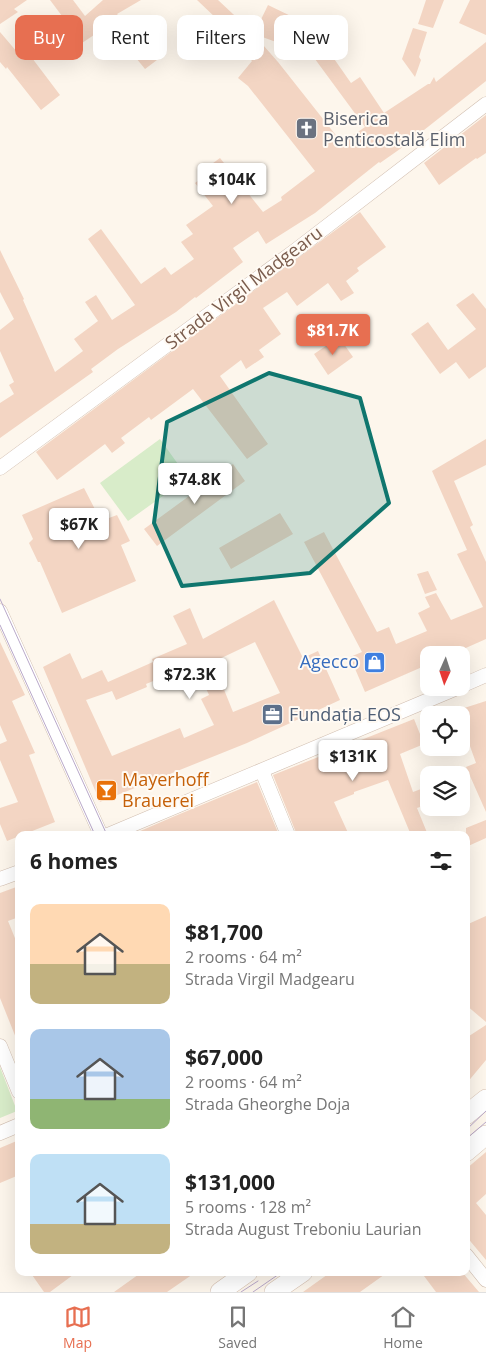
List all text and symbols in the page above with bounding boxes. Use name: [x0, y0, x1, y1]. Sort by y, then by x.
chip: Buy: [15, 15, 83, 60]
chip: Rent: [93, 15, 167, 60]
chip: Filters: [177, 15, 264, 60]
chip: New: [274, 15, 348, 60]
place label: Biserica Penticostală Elim: [323, 106, 465, 151]
church icon: Biserica Penticostală Elim: [295, 117, 319, 141]
pin: $104K: [197, 162, 267, 205]
text: $104K: [208, 168, 256, 190]
street label: Strada Virgil Madgearu: [160, 220, 327, 354]
pin: $81.7K: [292, 314, 374, 356]
text: $81.7K: [307, 319, 359, 341]
pin: $74.8K: [154, 462, 236, 505]
text: $74.8K: [169, 468, 221, 490]
pin: $67K: [49, 508, 109, 550]
text: $67K: [60, 513, 98, 535]
north arrow: [420, 646, 470, 696]
map controls: [420, 646, 470, 816]
place label: Agecco: [300, 649, 359, 673]
shop icon: Agecco: [363, 650, 387, 674]
pin: $72.3K: [149, 658, 231, 700]
text: $72.3K: [164, 663, 216, 685]
place label: Fundația EOS: [289, 702, 401, 726]
office icon: Fundația EOS: [261, 703, 285, 727]
button: locate: [420, 706, 470, 756]
pin: $131K: [318, 740, 388, 782]
text: $131K: [329, 745, 377, 767]
button: layers: [420, 766, 470, 816]
place label: Mayerhoff Brauerei: [122, 767, 210, 812]
bar icon: Mayerhoff Brauerei: [94, 778, 118, 802]
text: 6 homes: [30, 847, 118, 875]
icon: filters: [427, 847, 455, 875]
text: $81,700: [185, 918, 263, 946]
icon: home: [70, 924, 130, 984]
text: 2 rooms · 64 m²: [185, 946, 302, 968]
text: Strada Virgil Madgearu: [185, 968, 355, 990]
text: $67,000: [185, 1043, 263, 1071]
icon: home: [70, 1049, 130, 1109]
text: 2 rooms · 64 m²: [185, 1071, 302, 1093]
text: Strada Gheorghe Doja: [185, 1093, 350, 1115]
text: $131,000: [185, 1168, 275, 1196]
icon: home: [70, 1174, 130, 1234]
text: 5 rooms · 128 m²: [185, 1196, 311, 1218]
text: Strada August Treboniu Laurian: [185, 1218, 422, 1240]
tab: Map: [63, 1303, 92, 1352]
tab: Saved: [218, 1303, 257, 1352]
tab: Home: [383, 1303, 423, 1352]

